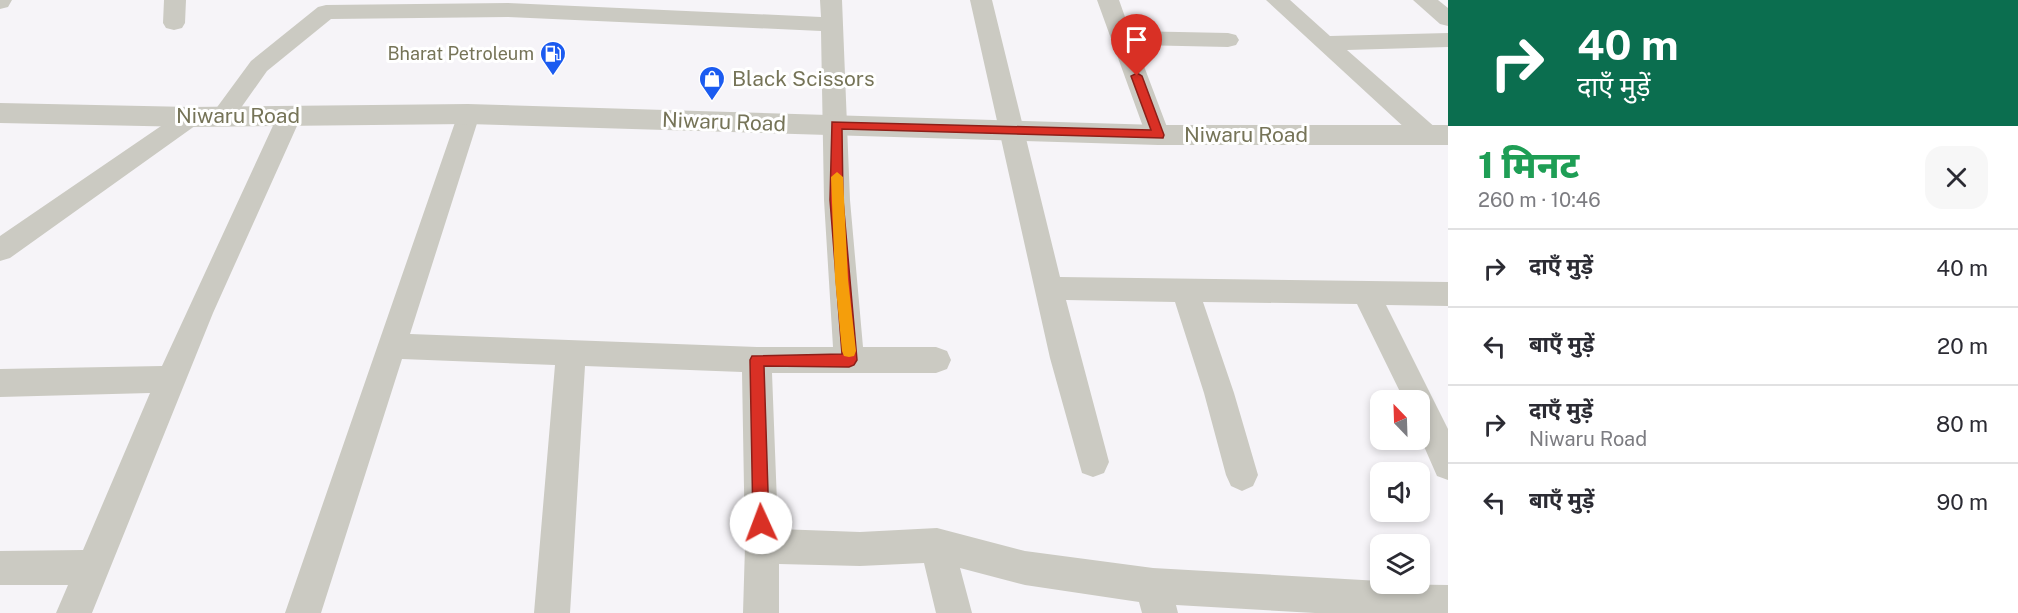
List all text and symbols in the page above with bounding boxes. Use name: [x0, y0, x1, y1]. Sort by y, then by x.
pin: [1111, 14, 1162, 76]
text: 40 m: [1577, 20, 1679, 69]
icon: arrive: [1120, 23, 1153, 56]
icon: right: [1478, 24, 1556, 102]
fuel station icon: Bharat Petroleum: [538, 39, 568, 77]
place label: Bharat Petroleum: [388, 43, 534, 64]
shop icon: Black Scissors: [697, 64, 727, 102]
place label: Black Scissors: [732, 66, 875, 91]
text: दाएँ मुड़ें: [1577, 70, 1650, 102]
street label: Niwaru Road: [176, 103, 300, 128]
street label: Niwaru Road: [662, 107, 786, 136]
street label: Niwaru Road: [1184, 122, 1308, 147]
text: 1 मिनट: [1478, 144, 1579, 186]
button: close: [1925, 146, 1988, 209]
text: 260 m · 10:46: [1478, 188, 1601, 212]
icon: right: [1478, 252, 1511, 285]
text: दाएँ मुड़ें: [1529, 253, 1593, 279]
text: 40 m: [1936, 255, 1988, 281]
icon: left: [1478, 330, 1511, 363]
text: बाएँ मुड़ें: [1529, 331, 1594, 357]
text: 20 m: [1937, 333, 1988, 359]
north arrow: [1370, 390, 1430, 450]
map controls: [1370, 390, 1430, 594]
text: दाएँ मुड़ें: [1529, 397, 1593, 423]
icon: right: [1478, 408, 1511, 441]
text: 80 m: [1936, 411, 1988, 437]
text: Niwaru Road: [1529, 427, 1647, 451]
button: sound: [1370, 462, 1430, 522]
icon: left: [1478, 486, 1511, 519]
text: बाएँ मुड़ें: [1529, 487, 1594, 513]
text: 90 m: [1937, 489, 1988, 515]
position arrow: [729, 491, 793, 555]
button: layers: [1370, 534, 1430, 594]

